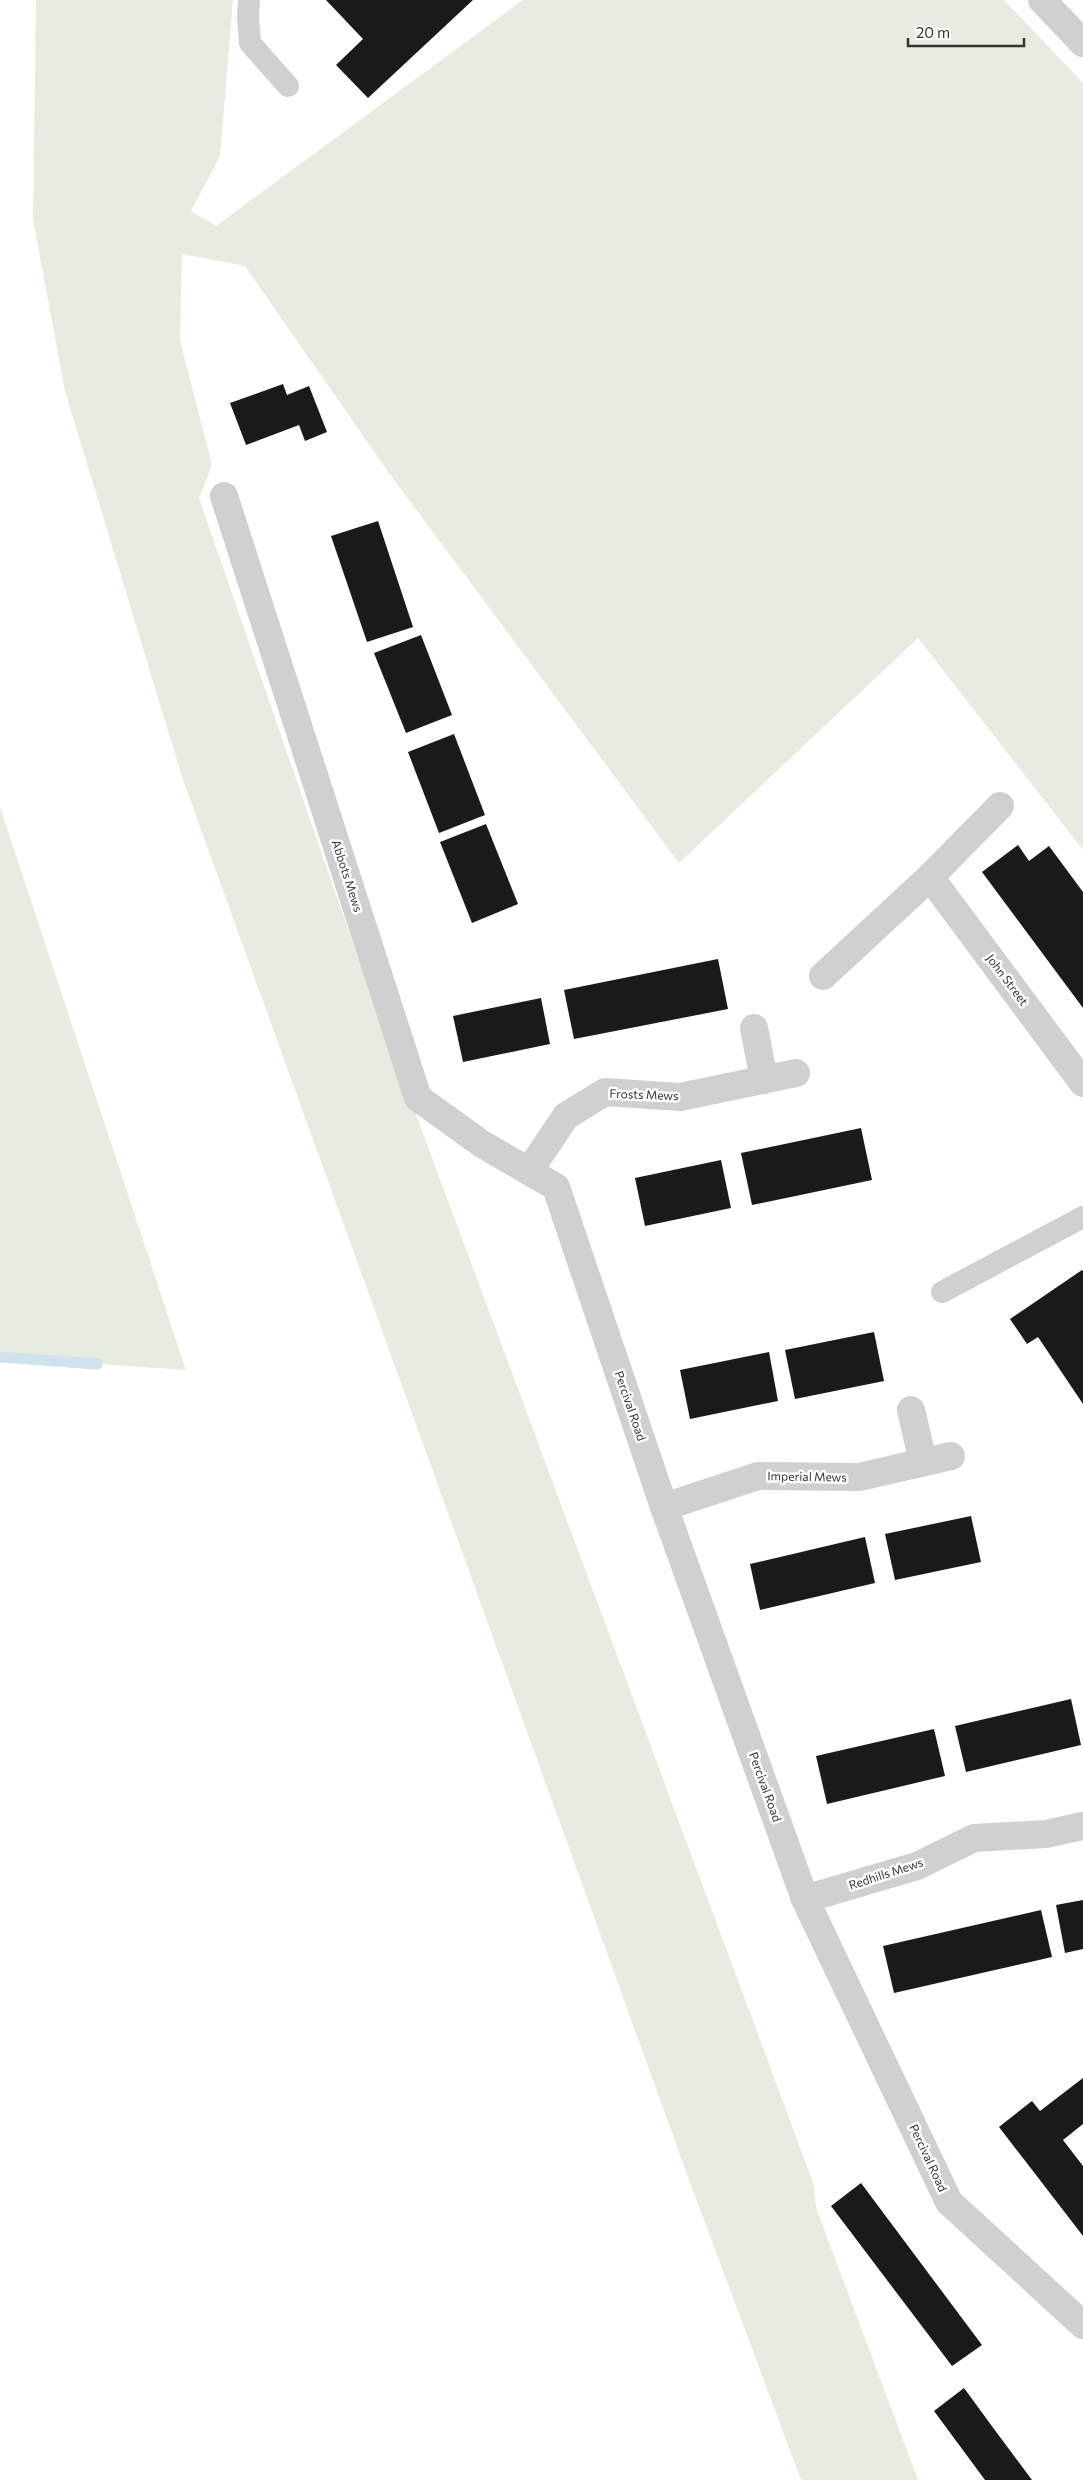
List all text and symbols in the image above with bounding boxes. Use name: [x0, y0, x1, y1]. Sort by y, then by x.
scale bar: [908, 15, 1024, 47]
text: 20 m: [916, 23, 950, 41]
street label: Abbots Mews: [330, 838, 366, 913]
street label: John Street: [983, 951, 1032, 1008]
street label: Frosts Mews: [609, 1086, 679, 1102]
street label: Percival Road: [612, 1369, 649, 1442]
street label: Imperial Mews: [767, 1468, 847, 1484]
street label: Percival Road: [747, 1750, 785, 1823]
street label: Redhills Mews: [847, 1854, 925, 1892]
street label: Percival Road: [907, 2122, 951, 2194]

